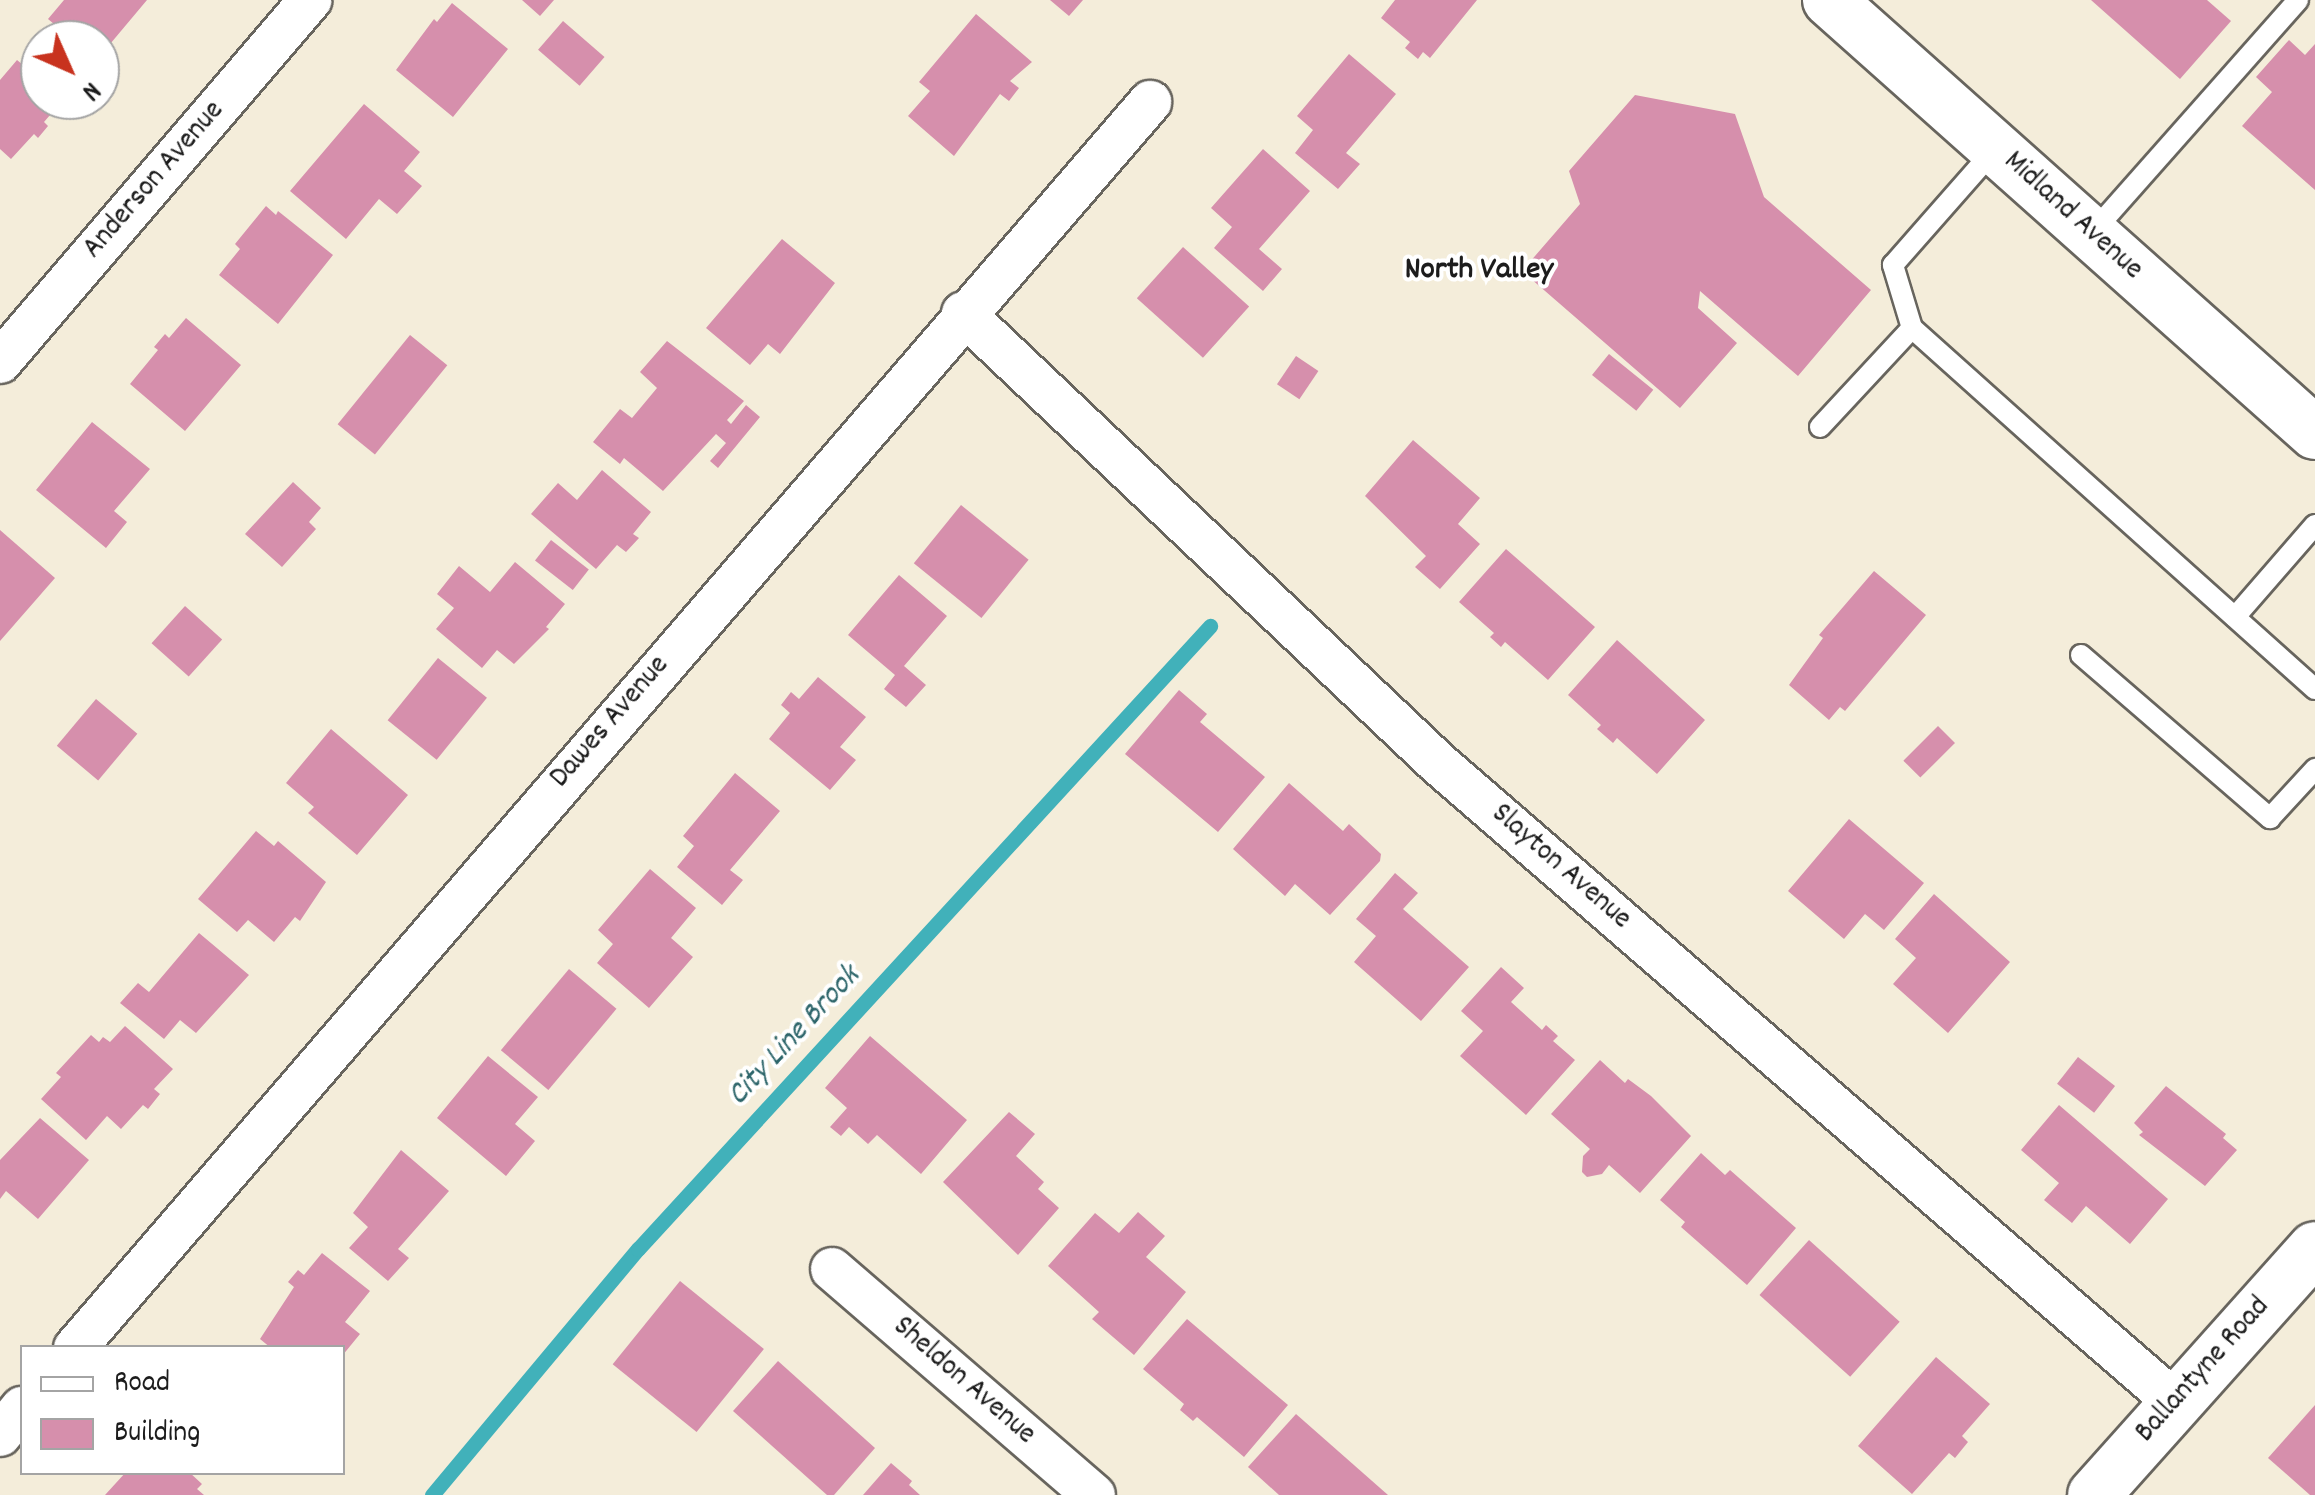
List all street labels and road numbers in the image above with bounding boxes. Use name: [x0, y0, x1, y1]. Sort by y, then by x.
street label: Anderson Avenue: [77, 95, 233, 267]
street label: Midland Avenue: [1995, 145, 2149, 289]
street label: Dawes Avenue: [544, 649, 678, 797]
street label: Slayton Avenue: [1483, 797, 1637, 939]
street label: Ballantyne Road: [2129, 1291, 2279, 1451]
street label: Sheldon Avenue: [884, 1310, 1042, 1454]

